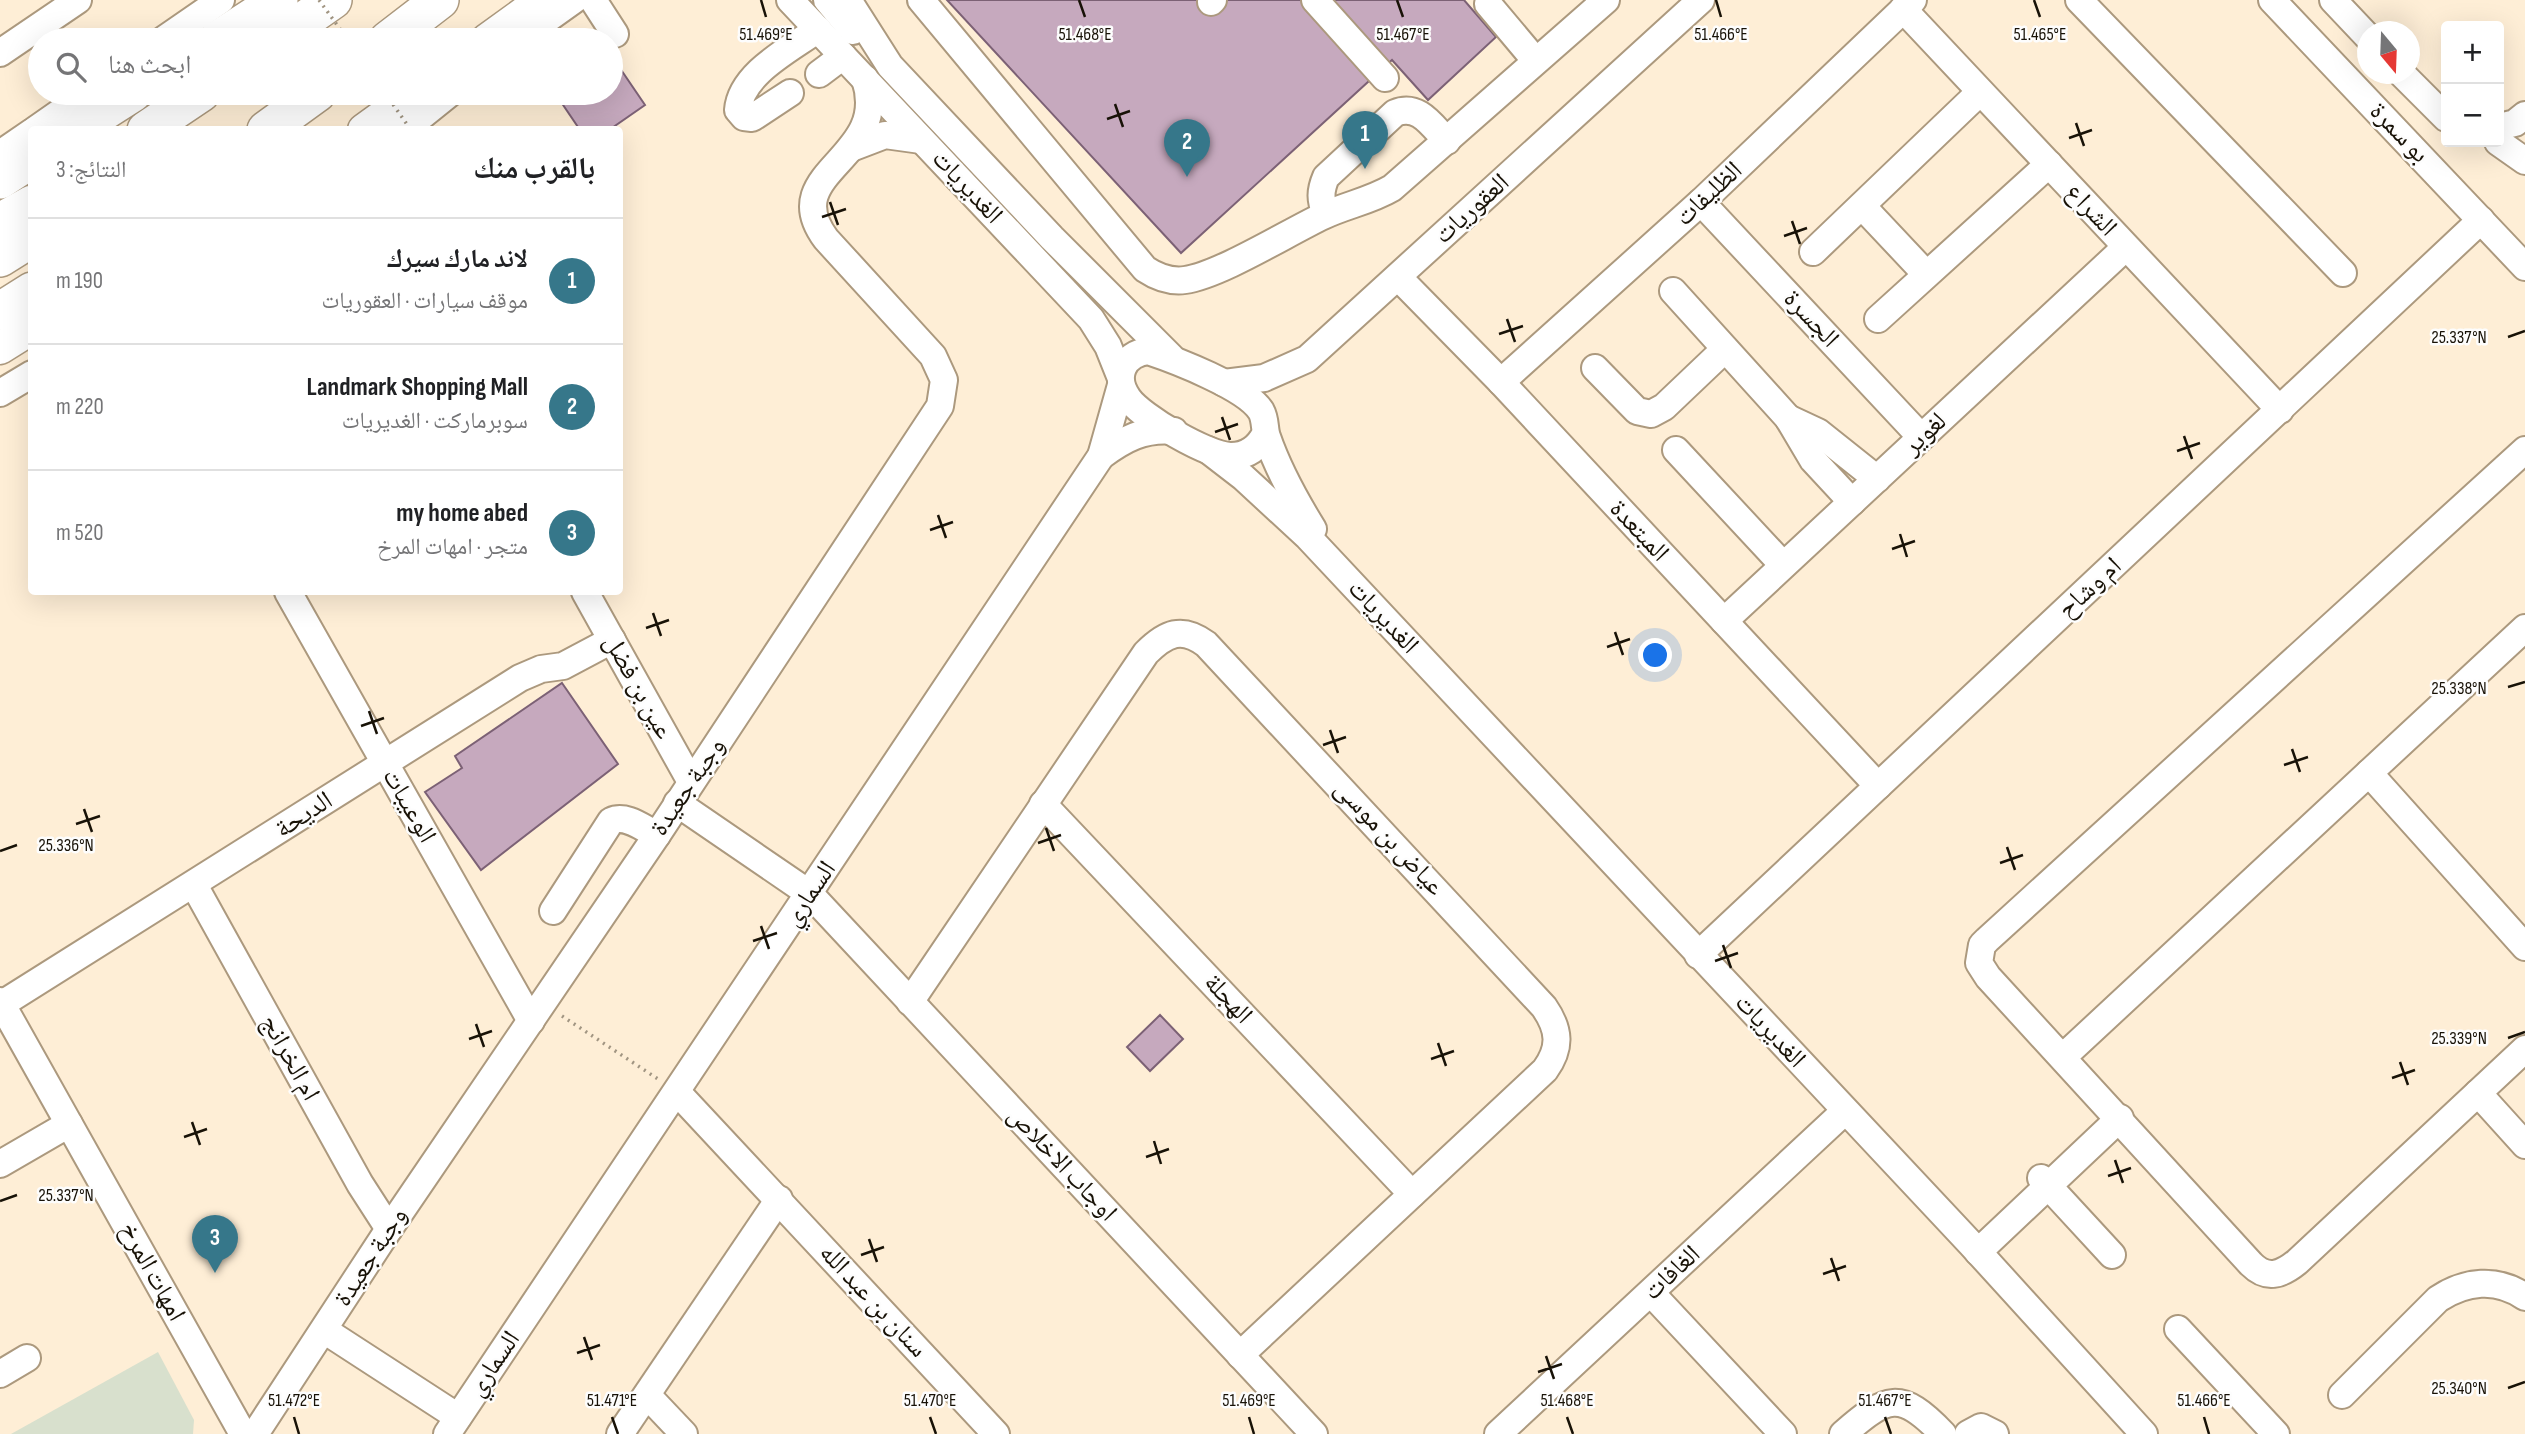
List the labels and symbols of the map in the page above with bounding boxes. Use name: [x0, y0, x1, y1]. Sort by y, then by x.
north arrow: [2357, 21, 2420, 84]
text: 51.469°E: [739, 24, 793, 45]
text: 51.468°E: [1058, 24, 1112, 45]
text: 51.467°E: [1376, 24, 1430, 45]
text: 51.466°E: [1694, 24, 1748, 45]
text: 51.465°E: [2014, 24, 2066, 45]
street label: بو سمرة: [2363, 96, 2435, 170]
pin: 1: [1342, 111, 1388, 169]
pin: 2: [1164, 119, 1210, 177]
street label: الغديريات: [925, 144, 1009, 230]
street label: الظليفات: [1669, 155, 1749, 233]
street label: العقوريات: [1428, 167, 1516, 251]
street label: الشراع: [2059, 177, 2123, 243]
street label: الجسرة: [1777, 284, 1845, 354]
text: 25.337°N: [2431, 327, 2487, 348]
street label: لغوير: [1896, 406, 1953, 462]
street label: المبتعدة: [1603, 494, 1675, 568]
street label: ام وشاح: [2052, 551, 2129, 626]
street label: الغديريات: [1341, 574, 1425, 660]
street label: عين بن فضل: [597, 629, 679, 745]
your location: [1638, 638, 1672, 672]
text: 25.338°N: [2431, 678, 2487, 699]
street label: وجبة جعيدة: [644, 732, 732, 842]
street label: الوعيبات: [375, 763, 443, 849]
street label: عياض بن موسى: [1327, 774, 1451, 902]
street label: الديحة: [270, 785, 338, 845]
text: 25.336°N: [38, 835, 94, 856]
street label: السماري: [777, 855, 846, 935]
street label: الهجلة: [1197, 968, 1259, 1030]
street label: الغديريات: [1728, 988, 1812, 1074]
street label: ام الخرانج: [253, 1010, 326, 1107]
text: 25.339°N: [2431, 1028, 2487, 1049]
street label: اوجاب الاخلاص: [1001, 1100, 1123, 1228]
text: 25.337°N: [38, 1185, 94, 1206]
street label: وجبة جعيدة: [328, 1202, 414, 1312]
pin: 3: [192, 1215, 238, 1273]
street label: امهات المرخ: [112, 1217, 192, 1327]
street label: سنان بن عبد الله: [813, 1238, 933, 1364]
street label: الغافات: [1637, 1239, 1707, 1307]
street label: السماري: [461, 1325, 530, 1405]
text: 25.340°N: [2431, 1378, 2487, 1399]
text: 51.472°E: [268, 1390, 320, 1411]
text: 51.471°E: [587, 1390, 637, 1411]
text: 51.470°E: [904, 1390, 956, 1411]
text: 51.469°E: [1222, 1390, 1276, 1411]
text: 51.468°E: [1540, 1390, 1594, 1411]
text: 51.467°E: [1858, 1390, 1912, 1411]
text: 51.466°E: [2177, 1390, 2231, 1411]

